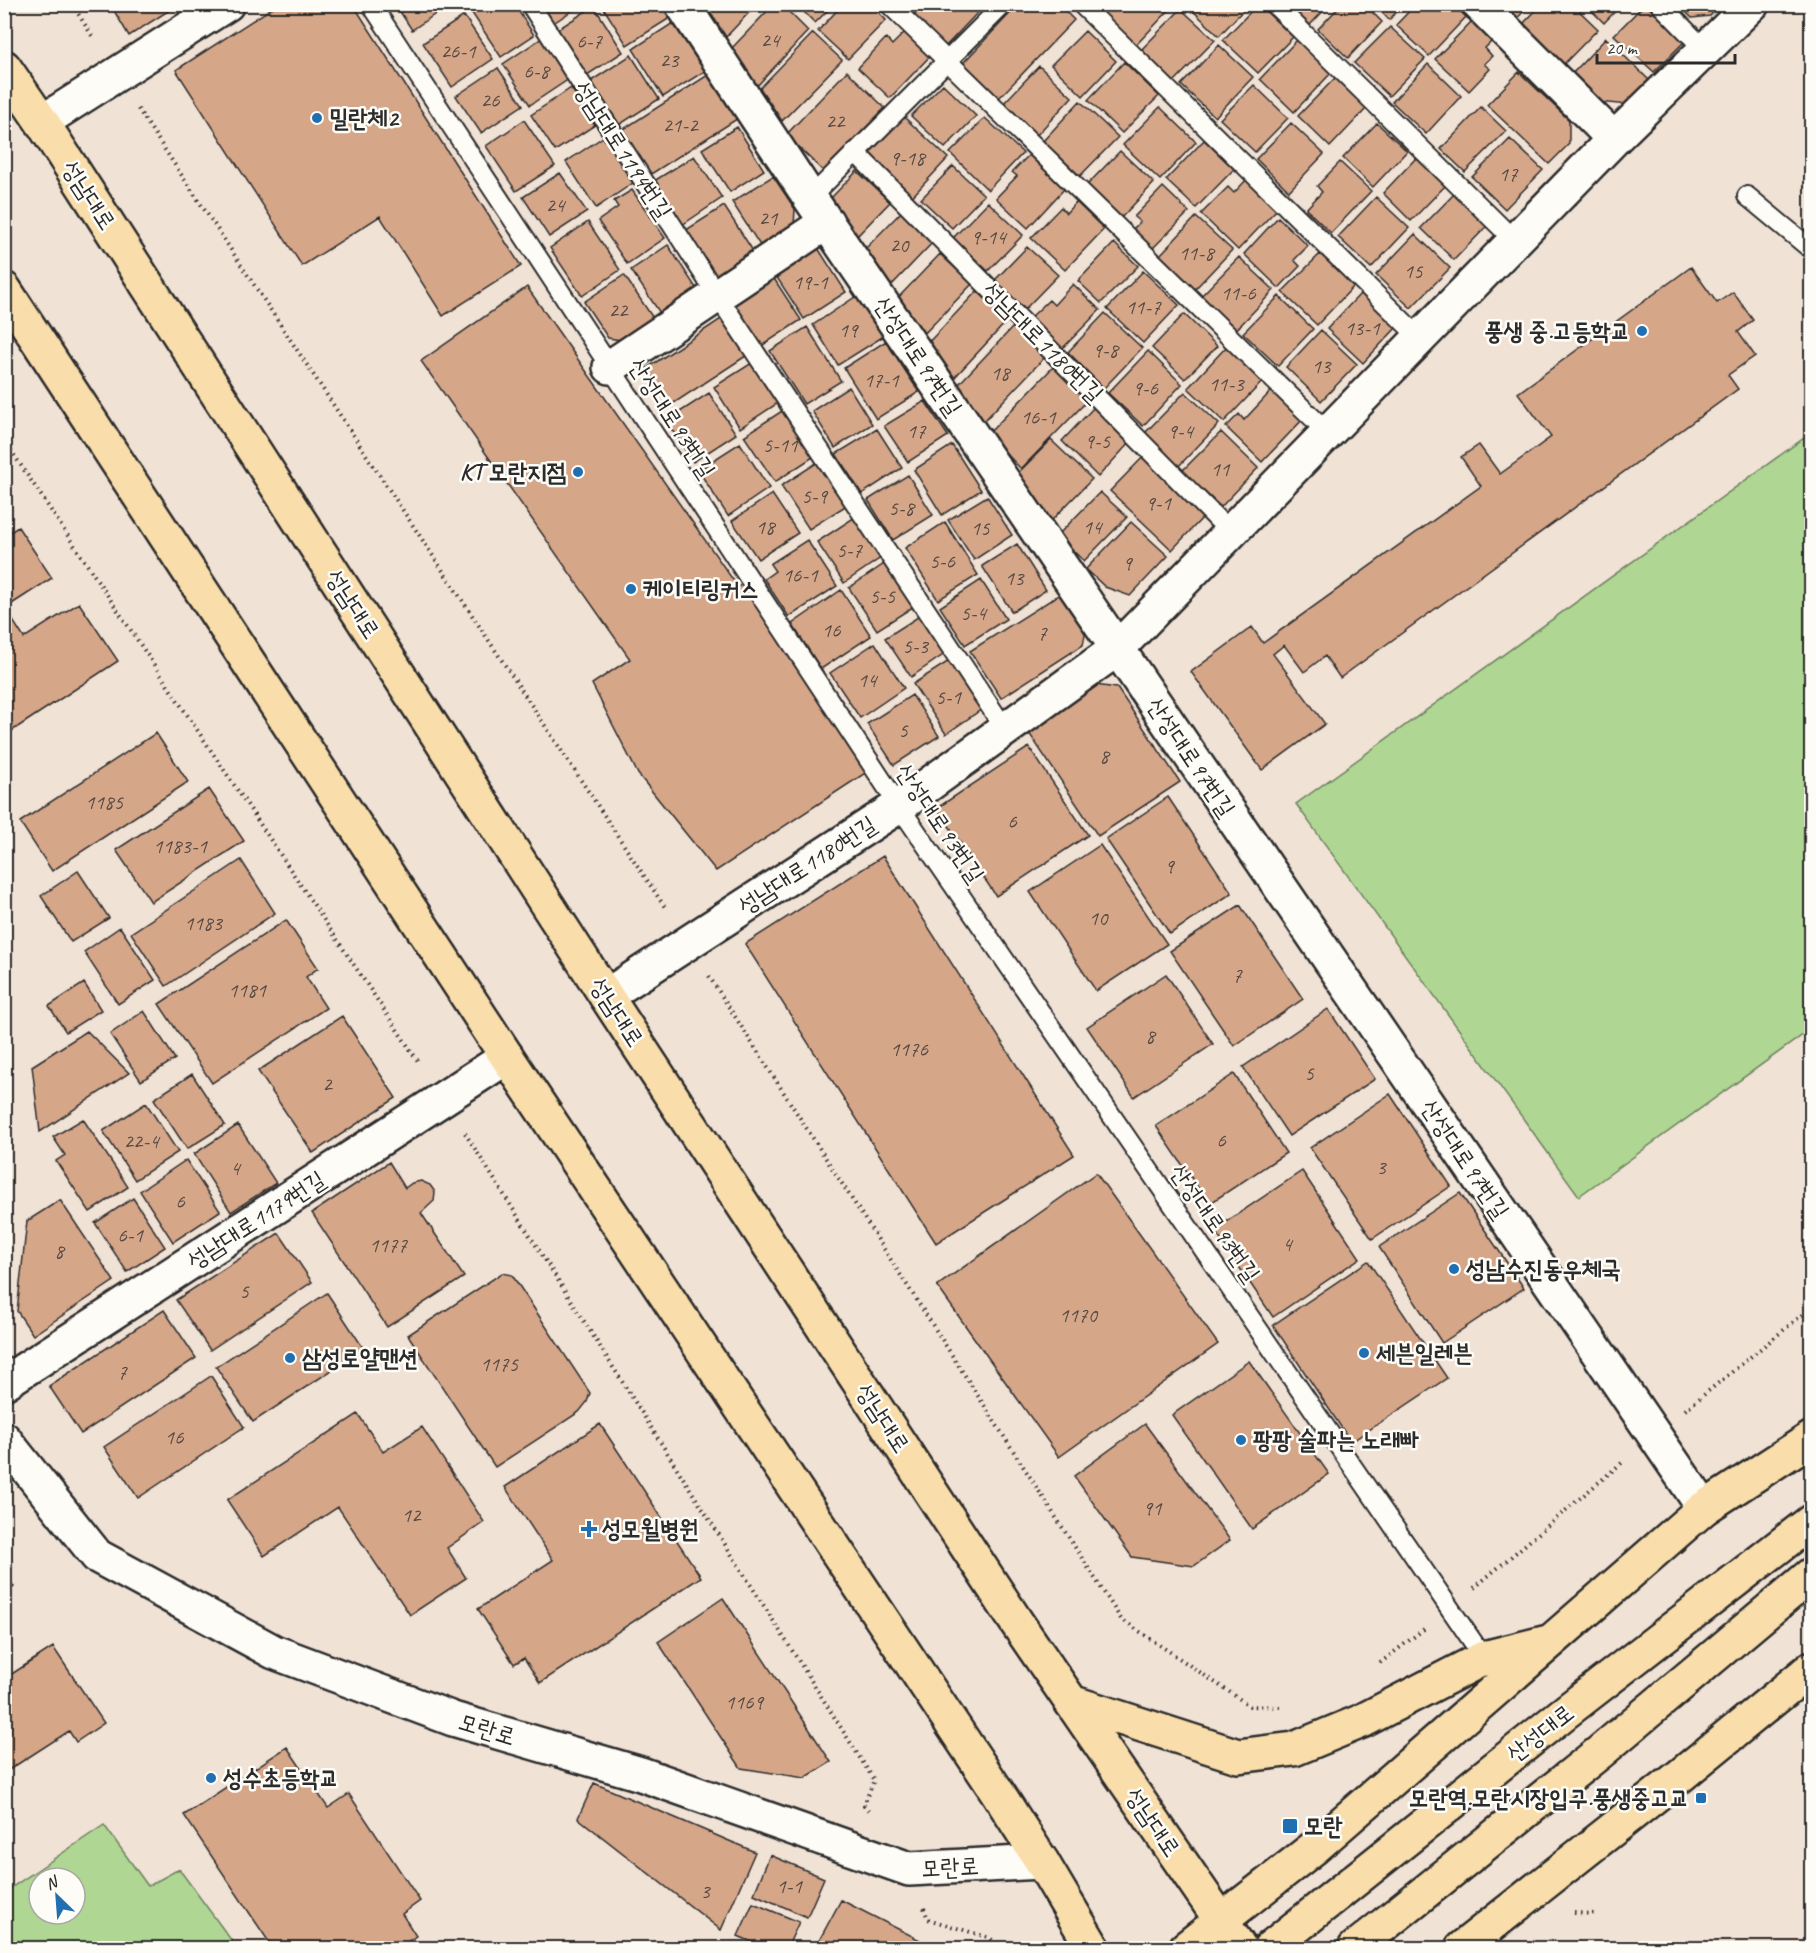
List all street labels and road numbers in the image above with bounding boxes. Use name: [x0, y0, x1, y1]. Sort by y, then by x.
street label: 성남대로1194번길: [567, 75, 679, 225]
street label: 성남대로: [55, 154, 123, 236]
street label: 성남대로1180번길: [977, 276, 1109, 408]
street label: 산성대로97번길: [867, 291, 969, 421]
street label: 산성대로93번길: [622, 352, 722, 484]
street label: 성남대로: [319, 563, 387, 645]
street label: 산성대로97번길: [1140, 692, 1242, 822]
street label: 산성대로93번길: [889, 758, 991, 888]
street label: 성남대로1180번길: [732, 809, 882, 921]
street label: 성남대로: [583, 971, 651, 1053]
street label: 산성대로97번길: [1414, 1094, 1516, 1224]
street label: 산성대로93번길: [1163, 1158, 1267, 1288]
street label: 성남대로1179번길: [181, 1164, 331, 1276]
street label: 성남대로: [849, 1377, 917, 1459]
street label: 산성대로: [1500, 1697, 1580, 1769]
street label: 모란로: [455, 1706, 519, 1752]
street label: 성남대로: [1119, 1782, 1187, 1862]
street label: 모란로: [920, 1851, 980, 1883]

